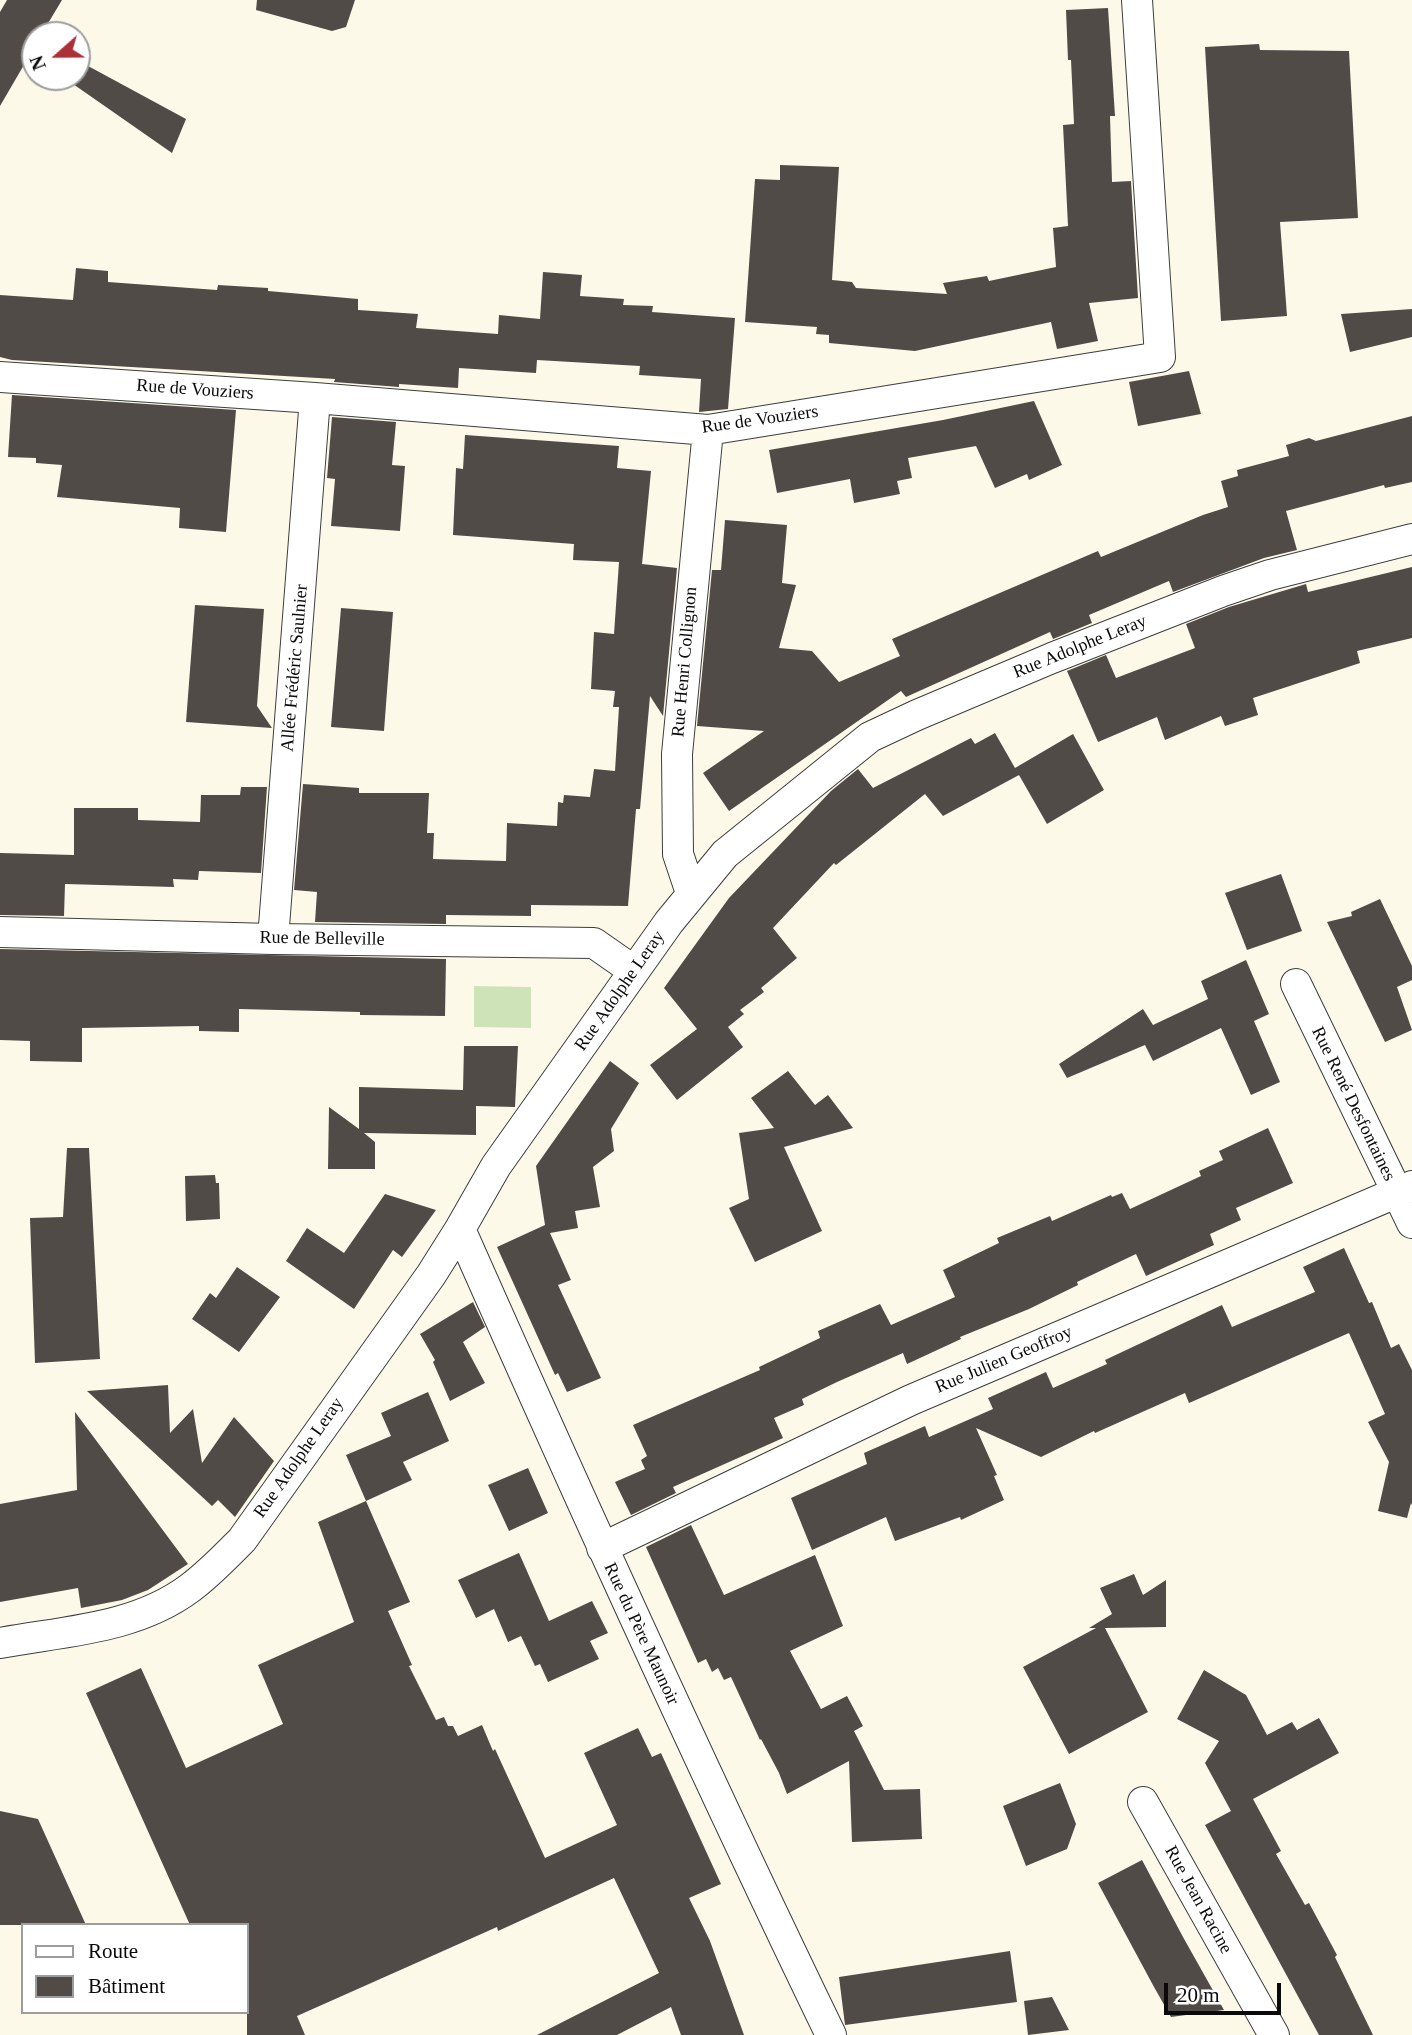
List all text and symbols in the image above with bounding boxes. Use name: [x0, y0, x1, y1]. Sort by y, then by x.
north arrow: [21, 21, 91, 91]
text: N: [26, 53, 50, 73]
street label: Rue de Vouziers: [136, 375, 254, 405]
street label: Rue de Vouziers: [700, 401, 820, 439]
street label: Allée Frédéric Saulnier: [277, 583, 313, 753]
street label: Rue Henri Collignon: [668, 586, 702, 738]
street label: Rue Adolphe Leray: [1010, 610, 1150, 684]
street label: Rue de Belleville: [259, 927, 385, 951]
street label: Rue Adolphe Leray: [570, 927, 670, 1055]
street label: Rue René Desfontaines: [1306, 1023, 1400, 1185]
street label: Rue Julien Geoffroy: [932, 1321, 1076, 1399]
street label: Rue Adolphe Leray: [249, 1394, 349, 1522]
street label: Rue du Père Maunoir: [599, 1559, 683, 1709]
street label: Rue Jean Racine: [1159, 1842, 1237, 1958]
legend: [21, 1923, 248, 2014]
text: Route: [88, 1939, 138, 1963]
scale bar: [1167, 1968, 1284, 2012]
text: Bâtiment: [88, 1974, 165, 1998]
text: 20 m: [1177, 1983, 1220, 2007]

